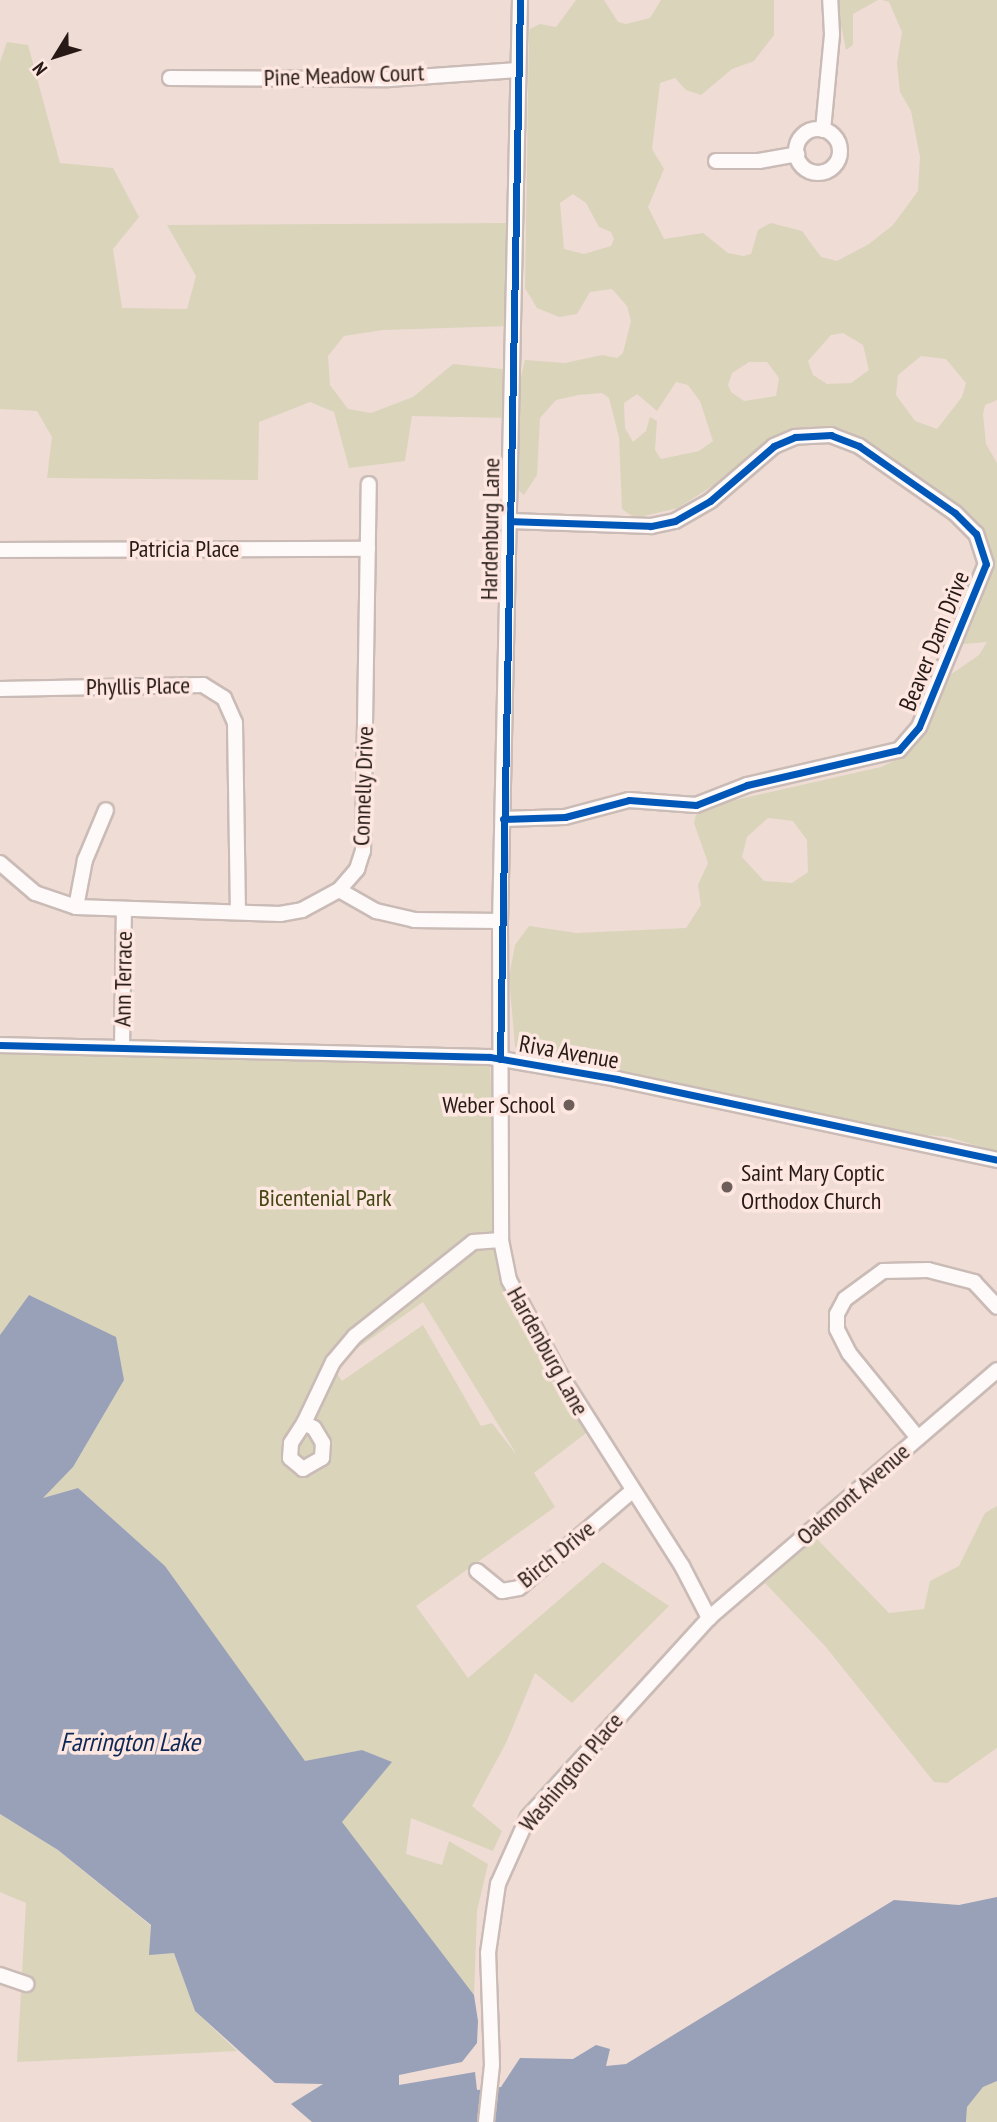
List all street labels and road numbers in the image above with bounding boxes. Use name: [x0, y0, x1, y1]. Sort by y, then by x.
street label: Pine Meadow Court: [263, 58, 425, 92]
street label: Hardenburg Lane: [474, 458, 506, 600]
street label: Patricia Place: [129, 535, 239, 563]
street label: Beaver Dam Drive: [893, 567, 975, 715]
street label: Phyllis Place: [86, 671, 190, 701]
street label: Connelly Drive: [347, 725, 379, 847]
street label: Ann Terrace: [108, 931, 138, 1027]
street label: Riva Avenue: [517, 1029, 621, 1075]
street label: Hardenburg Lane: [501, 1282, 595, 1420]
street label: Oakmont Avenue: [790, 1437, 916, 1551]
street label: Birch Drive: [512, 1514, 600, 1594]
street label: Washington Place: [513, 1707, 629, 1837]

